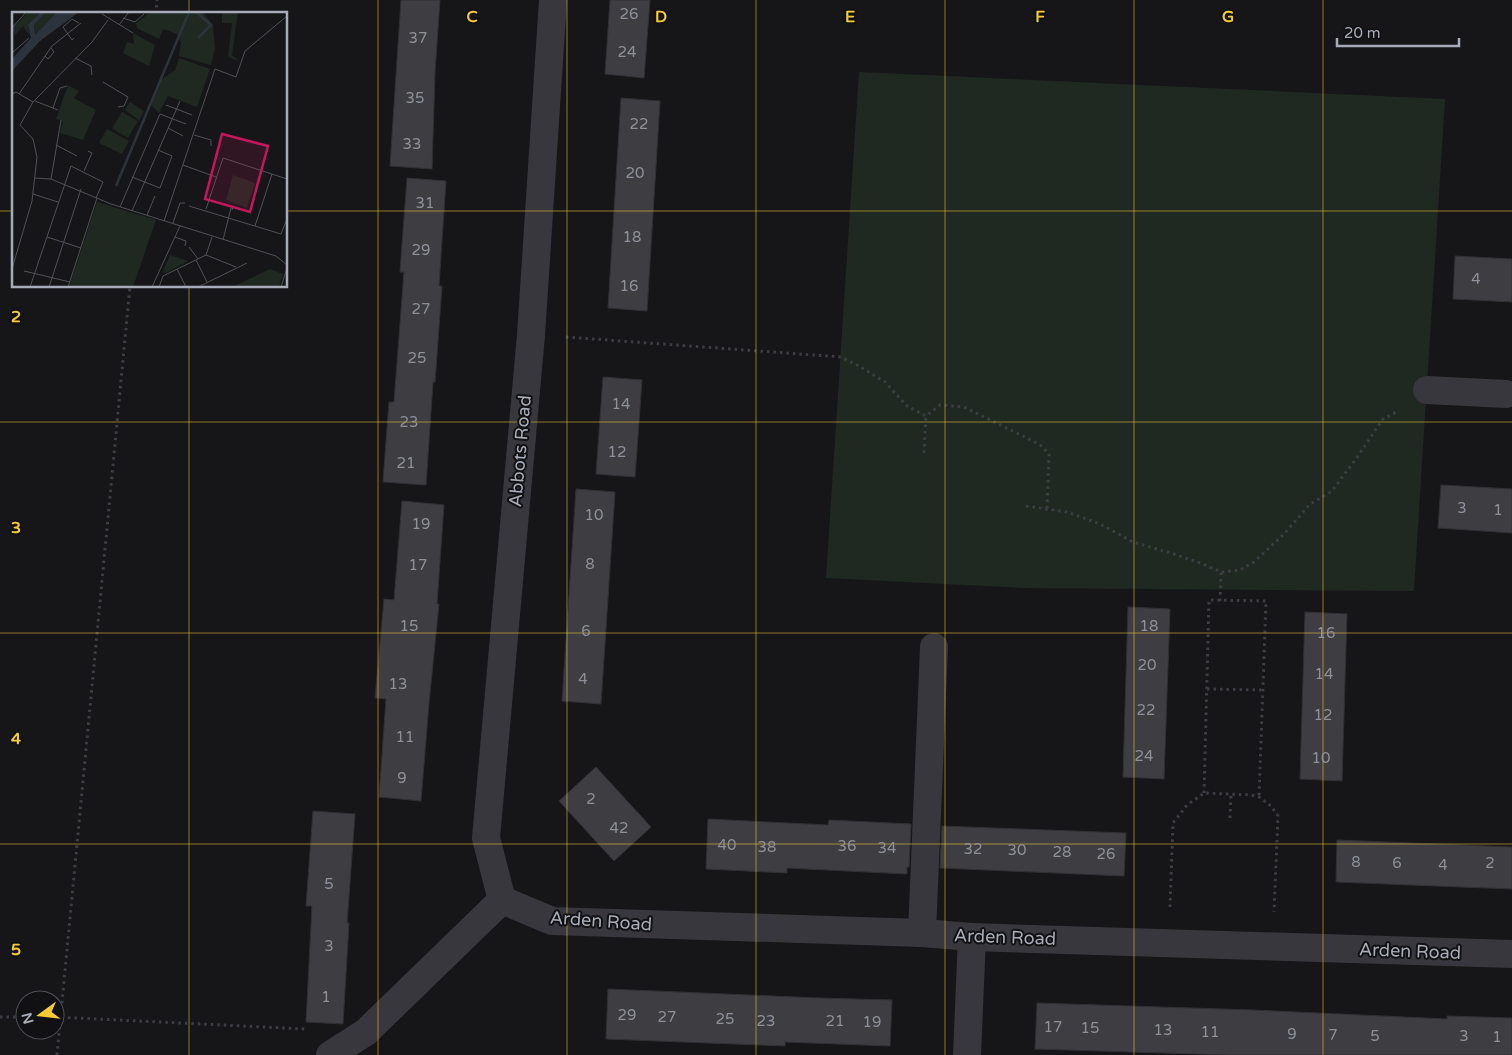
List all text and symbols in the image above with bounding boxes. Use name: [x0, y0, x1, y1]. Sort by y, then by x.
house number: 26: [620, 5, 638, 23]
text: C: [466, 7, 478, 27]
text: D: [655, 7, 667, 27]
text: E: [845, 7, 855, 27]
text: F: [1035, 7, 1045, 27]
text: G: [1222, 7, 1234, 27]
inset map: [12, 12, 288, 288]
scale bar: [1337, 15, 1460, 47]
text: 20 m: [1344, 24, 1381, 42]
house number: 37: [409, 29, 427, 47]
house number: 24: [618, 43, 636, 61]
house number: 35: [406, 89, 424, 107]
house number: 22: [630, 115, 648, 133]
house number: 33: [403, 135, 421, 153]
house number: 20: [626, 164, 644, 182]
house number: 31: [416, 194, 434, 212]
house number: 18: [623, 228, 641, 246]
house number: 29: [412, 241, 430, 259]
house number: 4: [1471, 270, 1481, 288]
house number: 16: [620, 277, 638, 295]
house number: 27: [412, 300, 430, 318]
text: 2: [11, 307, 21, 327]
house number: 25: [408, 349, 426, 367]
street label: Abbots Road: [504, 394, 536, 508]
house number: 14: [612, 395, 630, 413]
house number: 23: [400, 413, 418, 431]
house number: 12: [608, 443, 626, 461]
house number: 21: [397, 454, 415, 472]
house number: 3: [1457, 499, 1467, 517]
house number: 1: [1493, 501, 1503, 519]
house number: 10: [585, 506, 603, 524]
house number: 19: [412, 515, 430, 533]
text: 3: [11, 518, 21, 538]
house number: 8: [585, 555, 595, 573]
house number: 17: [409, 556, 427, 574]
house number: 15: [400, 617, 418, 635]
house number: 18: [1140, 617, 1158, 635]
house number: 6: [581, 622, 591, 640]
house number: 16: [1317, 624, 1335, 642]
house number: 20: [1138, 656, 1156, 674]
house number: 14: [1315, 665, 1333, 683]
house number: 4: [578, 670, 588, 688]
house number: 13: [389, 675, 407, 693]
house number: 22: [1137, 701, 1155, 719]
house number: 12: [1314, 706, 1332, 724]
house number: 11: [396, 728, 414, 746]
text: 4: [11, 729, 21, 749]
house number: 24: [1135, 747, 1153, 765]
house number: 10: [1312, 749, 1330, 767]
house number: 9: [397, 769, 407, 787]
house number: 2: [586, 790, 596, 808]
house number: 42: [610, 819, 628, 837]
house number: 40: [718, 836, 736, 854]
house number: 36: [838, 837, 856, 855]
house number: 38: [758, 838, 776, 856]
house number: 34: [878, 839, 896, 857]
house number: 32: [964, 840, 982, 858]
house number: 30: [1008, 841, 1026, 859]
house number: 28: [1053, 843, 1071, 861]
house number: 26: [1097, 845, 1115, 863]
house number: 8: [1351, 853, 1361, 871]
house number: 6: [1392, 854, 1402, 872]
house number: 2: [1485, 854, 1495, 872]
house number: 4: [1438, 856, 1448, 874]
house number: 5: [324, 875, 334, 893]
street label: Arden Road: [549, 906, 653, 936]
street label: Arden Road: [953, 924, 1057, 950]
house number: 3: [324, 937, 334, 955]
street label: Arden Road: [1358, 938, 1462, 964]
text: 5: [11, 940, 21, 960]
house number: 1: [321, 988, 331, 1006]
north arrow: [15, 990, 65, 1040]
house number: 29: [618, 1006, 636, 1024]
house number: 27: [658, 1008, 676, 1026]
house number: 25: [716, 1010, 734, 1028]
text: N: [18, 1011, 38, 1026]
house number: 23: [757, 1012, 775, 1030]
house number: 21: [826, 1012, 844, 1030]
house number: 19: [863, 1013, 881, 1031]
house number: 17: [1044, 1018, 1062, 1036]
house number: 15: [1081, 1019, 1099, 1037]
house number: 13: [1154, 1021, 1172, 1039]
house number: 11: [1201, 1023, 1219, 1041]
house number: 9: [1287, 1025, 1297, 1043]
house number: 7: [1328, 1026, 1338, 1044]
house number: 5: [1370, 1027, 1380, 1045]
house number: 3: [1459, 1027, 1469, 1045]
house number: 1: [1492, 1028, 1502, 1046]

